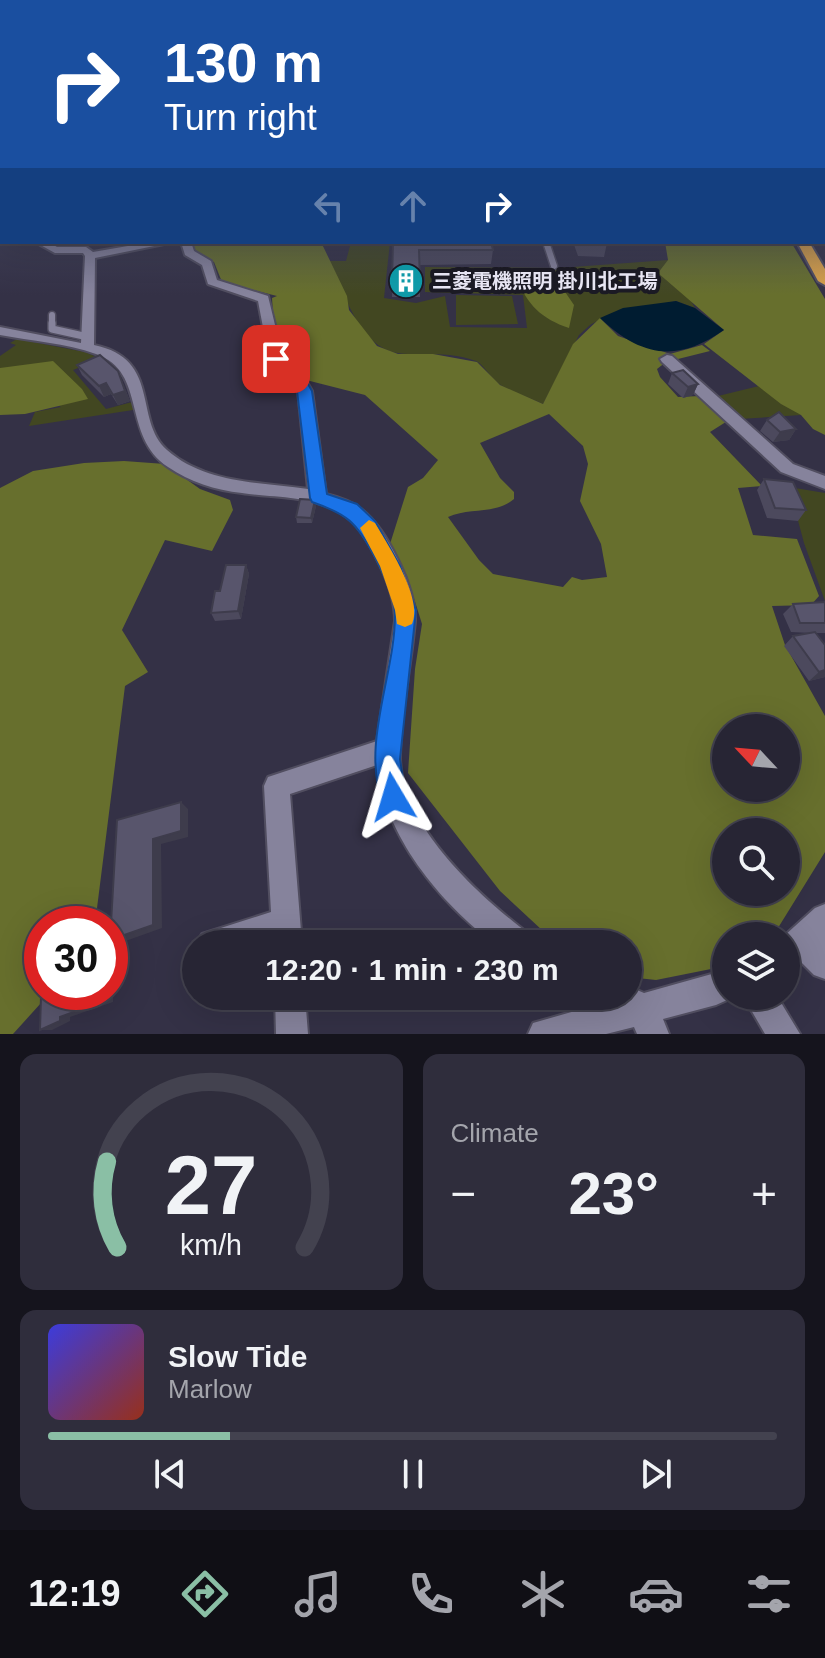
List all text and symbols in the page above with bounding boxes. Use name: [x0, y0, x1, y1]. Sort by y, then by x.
text: 130 m: [164, 31, 323, 94]
icon: right: [32, 32, 136, 136]
text: Turn right: [164, 97, 317, 138]
icon: left: [307, 184, 351, 228]
icon: ahead: [391, 184, 435, 228]
icon: right: [475, 184, 519, 228]
building icon: 三菱電機照明 掛川北工場: [387, 262, 425, 300]
place label: 三菱電機照明 掛川北工場: [432, 270, 658, 292]
pin: [242, 325, 310, 393]
icon: arrive: [254, 337, 298, 381]
north arrow: [712, 714, 800, 802]
map controls: [712, 714, 800, 1010]
position arrow: [351, 755, 435, 839]
button: search: [712, 818, 800, 906]
speed limit sign: 30: [24, 906, 128, 1010]
button: layers: [712, 922, 800, 1010]
text: 12:20 · 1 min · 230 m: [265, 953, 559, 986]
text: Climate: [451, 1118, 539, 1148]
text: 27: [165, 1139, 258, 1232]
text: 23°: [568, 1160, 659, 1227]
text: −: [451, 1169, 476, 1218]
text: +: [751, 1169, 777, 1218]
text: km/h: [180, 1229, 242, 1261]
text: Slow Tide: [168, 1340, 307, 1373]
text: Marlow: [168, 1374, 252, 1404]
icon: previous: [148, 1452, 192, 1496]
icon: pause: [391, 1452, 435, 1496]
icon: next: [634, 1452, 678, 1496]
icon: directions: [177, 1566, 233, 1622]
icon: music: [290, 1566, 346, 1622]
icon: phone: [403, 1566, 459, 1622]
icon: climate: [515, 1566, 571, 1622]
icon: car: [628, 1566, 684, 1622]
icon: filters: [741, 1566, 797, 1622]
text: 12:19: [28, 1573, 120, 1614]

